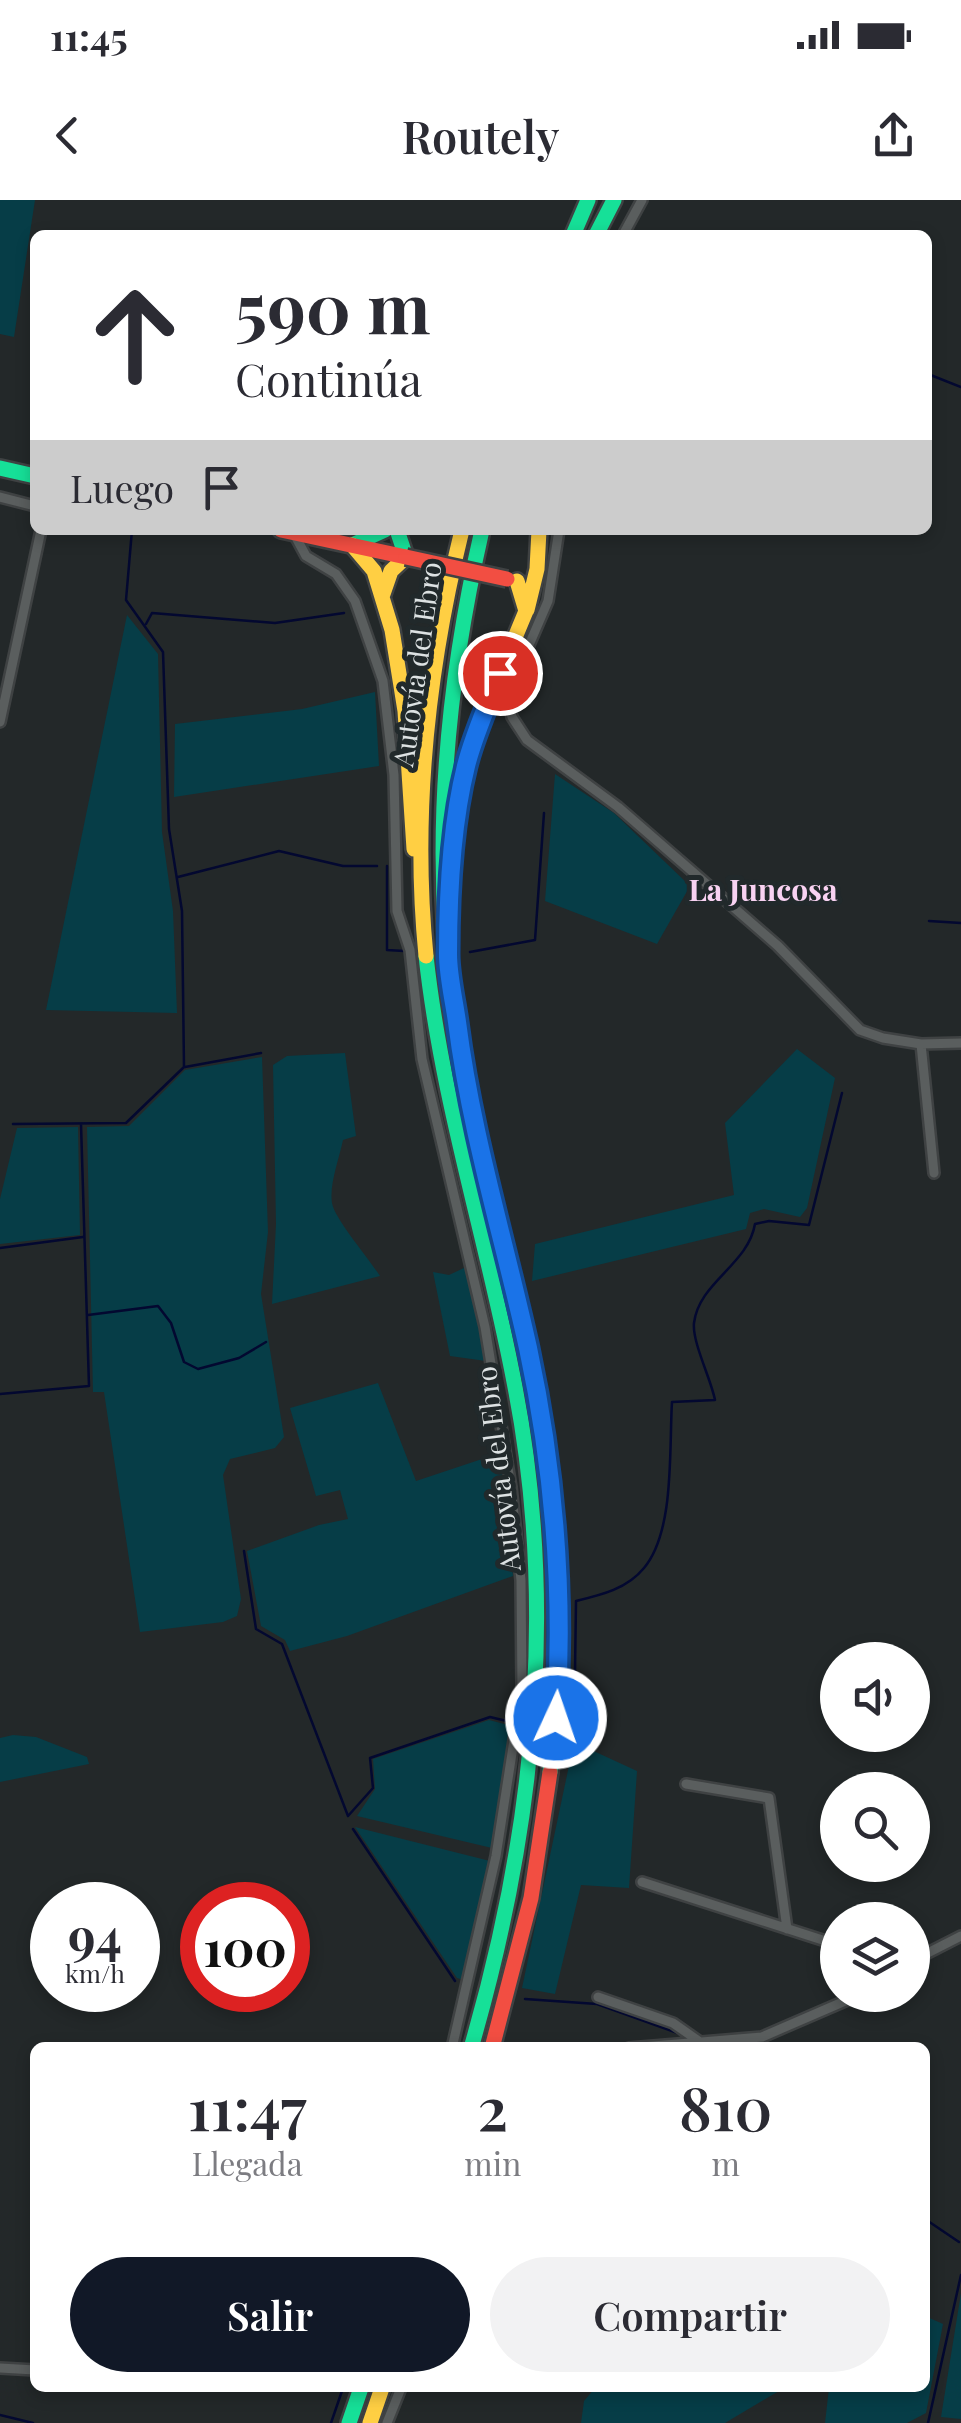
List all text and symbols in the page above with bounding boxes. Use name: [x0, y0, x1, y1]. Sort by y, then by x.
text: 11:45: [50, 10, 128, 61]
text: Routely: [402, 105, 559, 165]
icon: back: [40, 108, 95, 163]
icon: share: [866, 108, 921, 163]
text: 590 m: [235, 258, 431, 352]
icon: ahead: [70, 270, 200, 400]
text: Continúa: [235, 348, 422, 408]
icon: arrive: [194, 460, 249, 515]
text: Luego: [70, 462, 174, 513]
street label: Autovía del Ebro: [383, 559, 449, 770]
pin: [458, 631, 543, 716]
icon: arrive: [473, 646, 528, 701]
district label: La Juncosa: [688, 869, 838, 909]
street label: Autovía del Ebro: [466, 1364, 528, 1575]
map controls: [820, 1642, 930, 2012]
button: sound: [820, 1642, 930, 1752]
position arrow: [504, 1666, 608, 1770]
button: search: [820, 1772, 930, 1882]
speed limit sign: 100: [180, 1882, 310, 2012]
text: 94: [68, 1901, 122, 1968]
button: layers: [820, 1902, 930, 2012]
text: km/h: [65, 1956, 125, 1989]
text: 11:47: [188, 2066, 307, 2146]
text: 2: [478, 2066, 508, 2146]
text: 810: [679, 2066, 772, 2146]
text: Llegada: [192, 2141, 303, 2184]
text: min: [464, 2141, 521, 2184]
text: m: [711, 2141, 740, 2184]
button: Salir: [70, 2257, 470, 2372]
button: Compartir: [490, 2257, 890, 2372]

